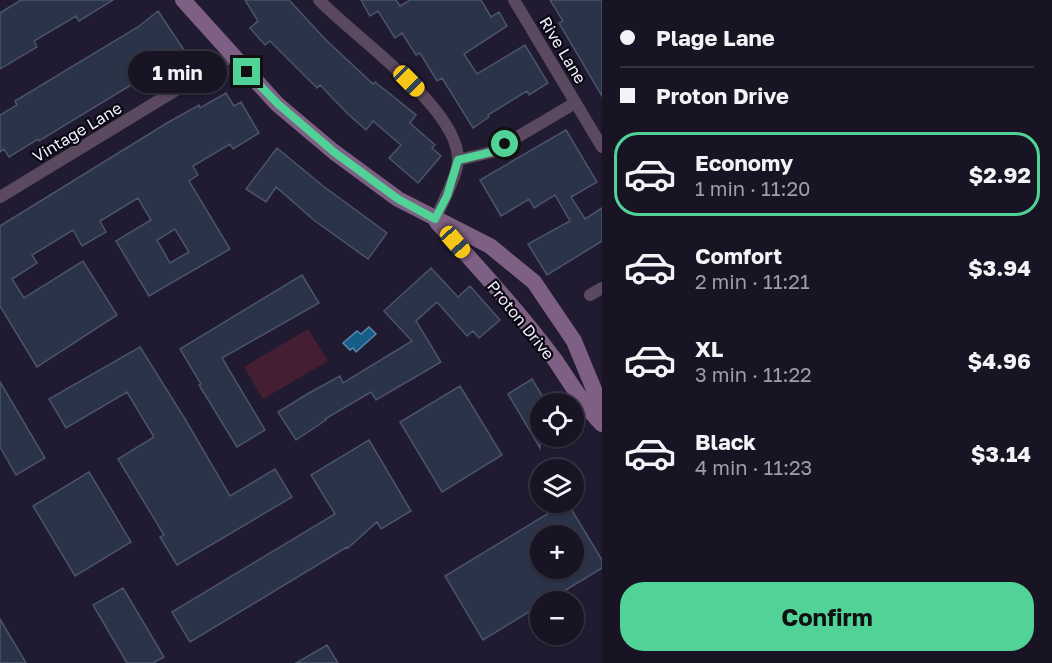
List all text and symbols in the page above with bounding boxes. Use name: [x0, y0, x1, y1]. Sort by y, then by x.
street label: Rive Lane: [535, 13, 591, 87]
text: Plage Lane: [656, 24, 775, 51]
callout: 1 min: [127, 51, 226, 93]
route end: [233, 58, 260, 85]
text: 1 min: [152, 60, 203, 84]
car: [390, 62, 428, 100]
text: Proton Drive: [656, 82, 789, 109]
street label: Vintage Lane: [29, 97, 125, 167]
route start: [491, 130, 518, 157]
icon: car: [623, 147, 677, 201]
text: Economy: [695, 149, 793, 176]
text: $2.92: [968, 161, 1031, 188]
text: 1 min · 11:20: [695, 176, 810, 200]
car: [436, 223, 474, 261]
icon: car: [623, 240, 677, 294]
text: Comfort: [695, 242, 782, 269]
text: $3.94: [968, 254, 1031, 281]
text: 2 min · 11:21: [695, 269, 810, 293]
street label: Proton Drive: [483, 277, 559, 363]
icon: car: [623, 333, 677, 387]
text: XL: [695, 335, 723, 362]
text: $4.96: [968, 347, 1031, 374]
text: 3 min · 11:22: [695, 362, 812, 386]
map controls: [530, 393, 584, 645]
button: locate: [530, 393, 584, 447]
icon: car: [623, 426, 677, 480]
text: Black: [695, 428, 756, 455]
text: $3.14: [971, 440, 1031, 467]
text: 4 min · 11:23: [695, 455, 812, 479]
button: layers: [530, 459, 584, 513]
button: +: [530, 525, 584, 579]
button: Confirm: [620, 582, 1034, 651]
button: −: [530, 591, 584, 645]

